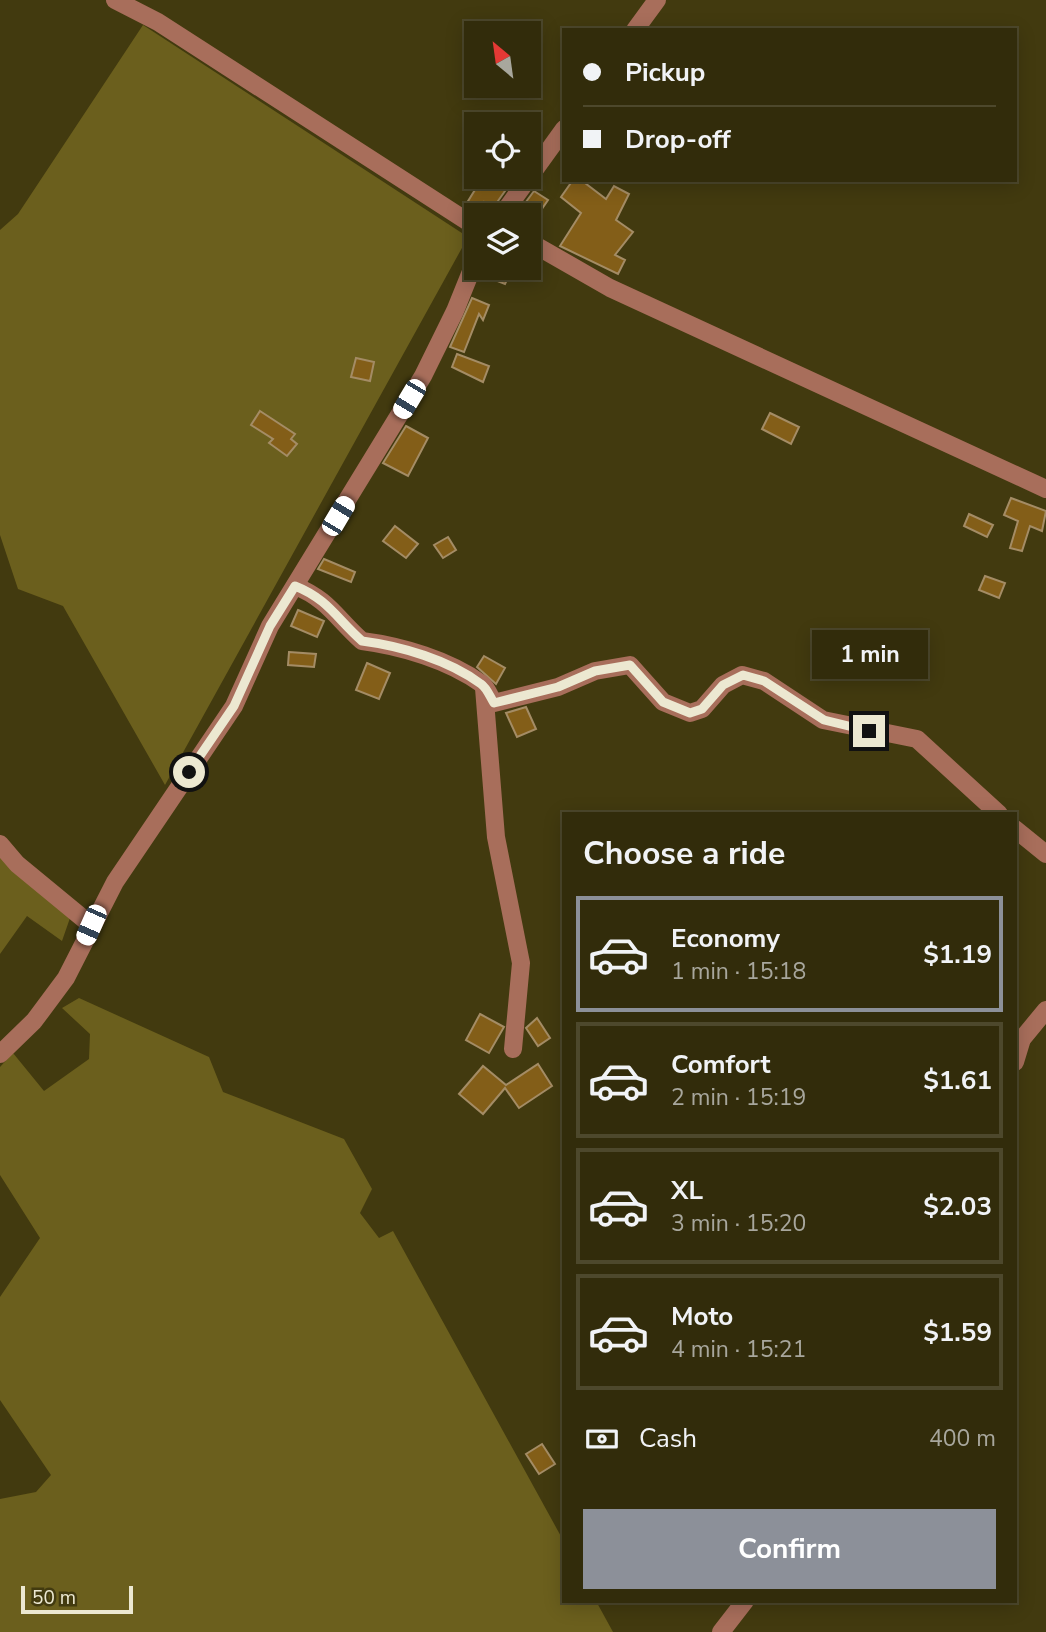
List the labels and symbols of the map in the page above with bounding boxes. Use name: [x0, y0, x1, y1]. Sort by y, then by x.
north arrow: [464, 21, 541, 98]
car: [390, 376, 429, 422]
car: [319, 493, 358, 539]
callout: 1 min: [811, 630, 927, 678]
route end: [853, 715, 885, 747]
route start: [173, 756, 205, 788]
car: [73, 902, 110, 948]
scale bar: [21, 1583, 133, 1615]

